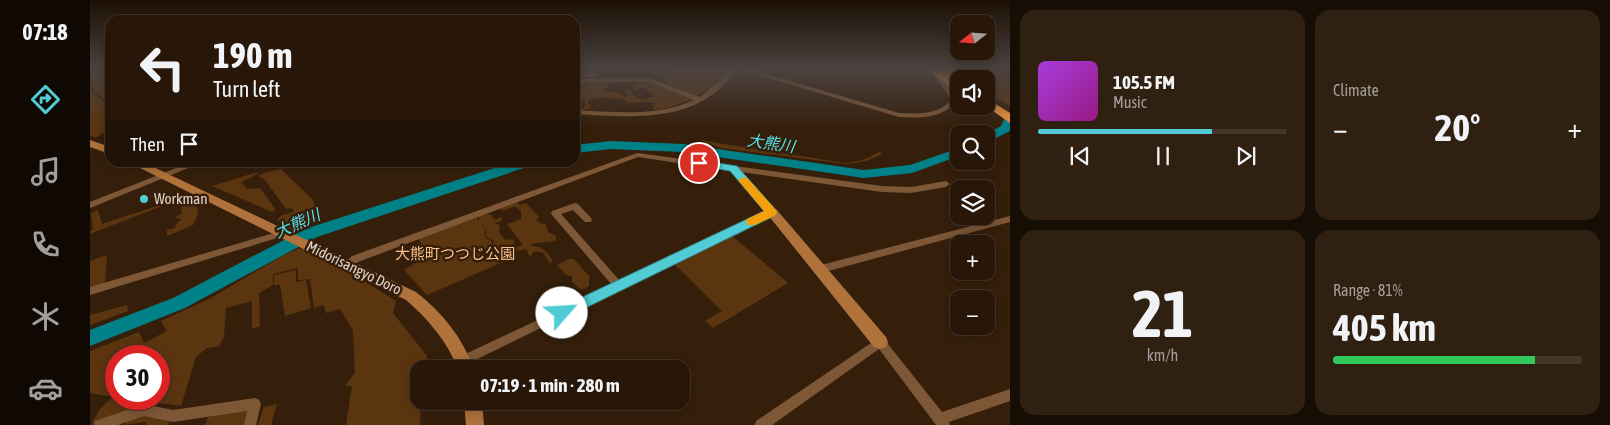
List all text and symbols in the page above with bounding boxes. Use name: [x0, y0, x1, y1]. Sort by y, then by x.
north arrow: [950, 15, 995, 60]
map controls: [950, 15, 995, 335]
text: 07:18: [22, 19, 68, 45]
icon: left: [130, 35, 195, 100]
text: 190 m: [213, 35, 292, 75]
button: sound: [950, 70, 995, 115]
text: 105.5 FM: [1113, 71, 1175, 93]
text: Turn left: [213, 76, 280, 102]
text: Climate: [1333, 81, 1379, 99]
icon: directions: [28, 82, 63, 117]
text: Music: [1113, 93, 1147, 111]
text: 20°: [1434, 106, 1481, 149]
text: −: [1333, 112, 1348, 144]
text: +: [1567, 112, 1582, 144]
button: search: [950, 125, 995, 170]
icon: arrive: [175, 130, 203, 158]
water label: 大熊川: [746, 131, 798, 156]
text: Then: [130, 133, 165, 155]
pin: [678, 142, 720, 184]
icon: previous: [1066, 142, 1094, 170]
icon: pause: [1149, 142, 1177, 170]
icon: next: [1232, 142, 1260, 170]
icon: arrive: [685, 149, 713, 177]
icon: music: [28, 154, 63, 189]
button: layers: [950, 180, 995, 225]
place label: Workman: [154, 190, 208, 207]
marker: Workman: [138, 193, 150, 205]
water label: 大熊川: [271, 204, 324, 241]
icon: phone: [28, 227, 63, 262]
button: +: [950, 235, 995, 280]
street label: Midorisangyo Doro: [304, 237, 405, 298]
park label: 大熊町つつじ公園: [395, 245, 515, 262]
text: 21: [1132, 276, 1193, 351]
text: Range · 81%: [1333, 281, 1403, 299]
position arrow: [535, 286, 587, 338]
button: −: [950, 290, 995, 335]
icon: climate: [28, 299, 63, 334]
text: 405 km: [1333, 306, 1436, 349]
speed limit sign: 30: [105, 345, 170, 410]
text: km/h: [1147, 346, 1178, 364]
icon: car: [28, 371, 63, 406]
text: 07:19 · 1 min · 280 m: [480, 374, 620, 396]

